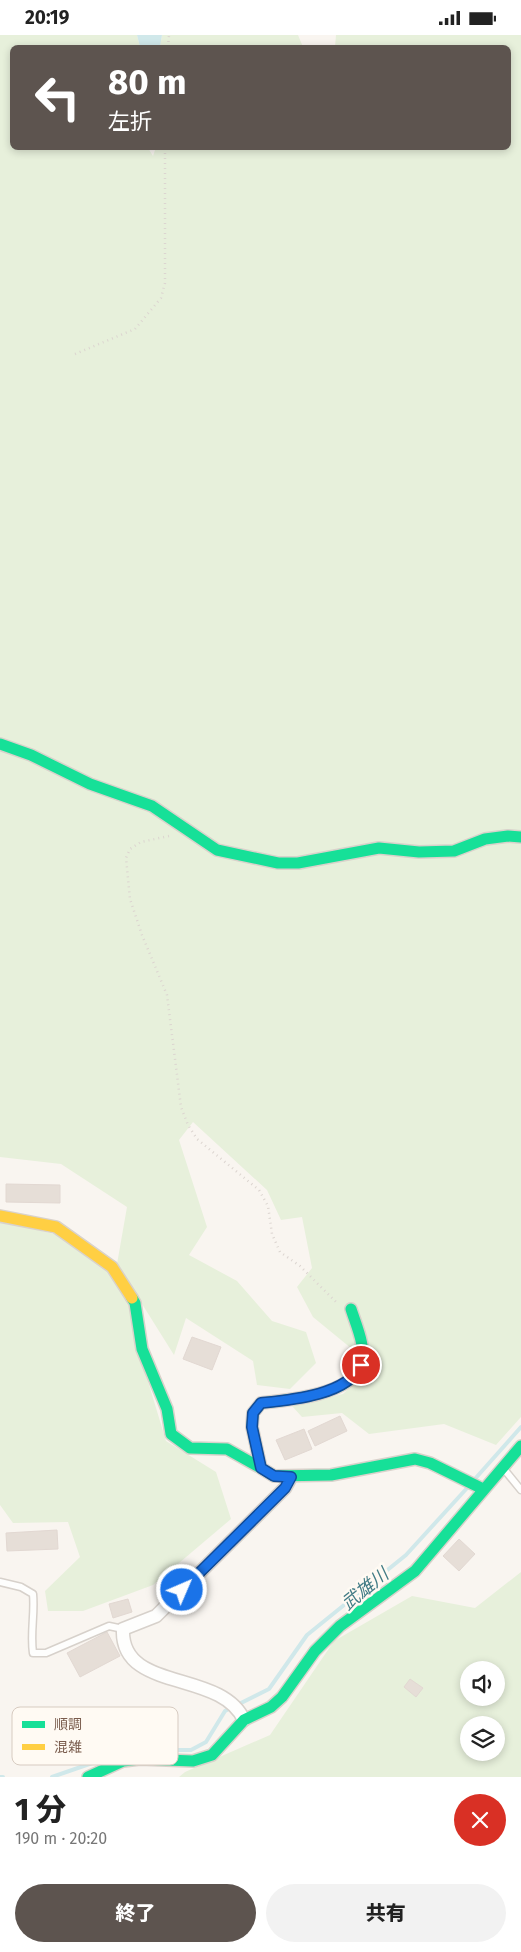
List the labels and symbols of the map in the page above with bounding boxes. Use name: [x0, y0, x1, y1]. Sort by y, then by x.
pin: [340, 1344, 382, 1386]
water label: 武雄川: [337, 1562, 394, 1615]
position arrow: [155, 1563, 207, 1615]
legend: [12, 1707, 178, 1765]
text: 順調: [54, 1716, 82, 1733]
text: 混雑: [54, 1739, 82, 1756]

